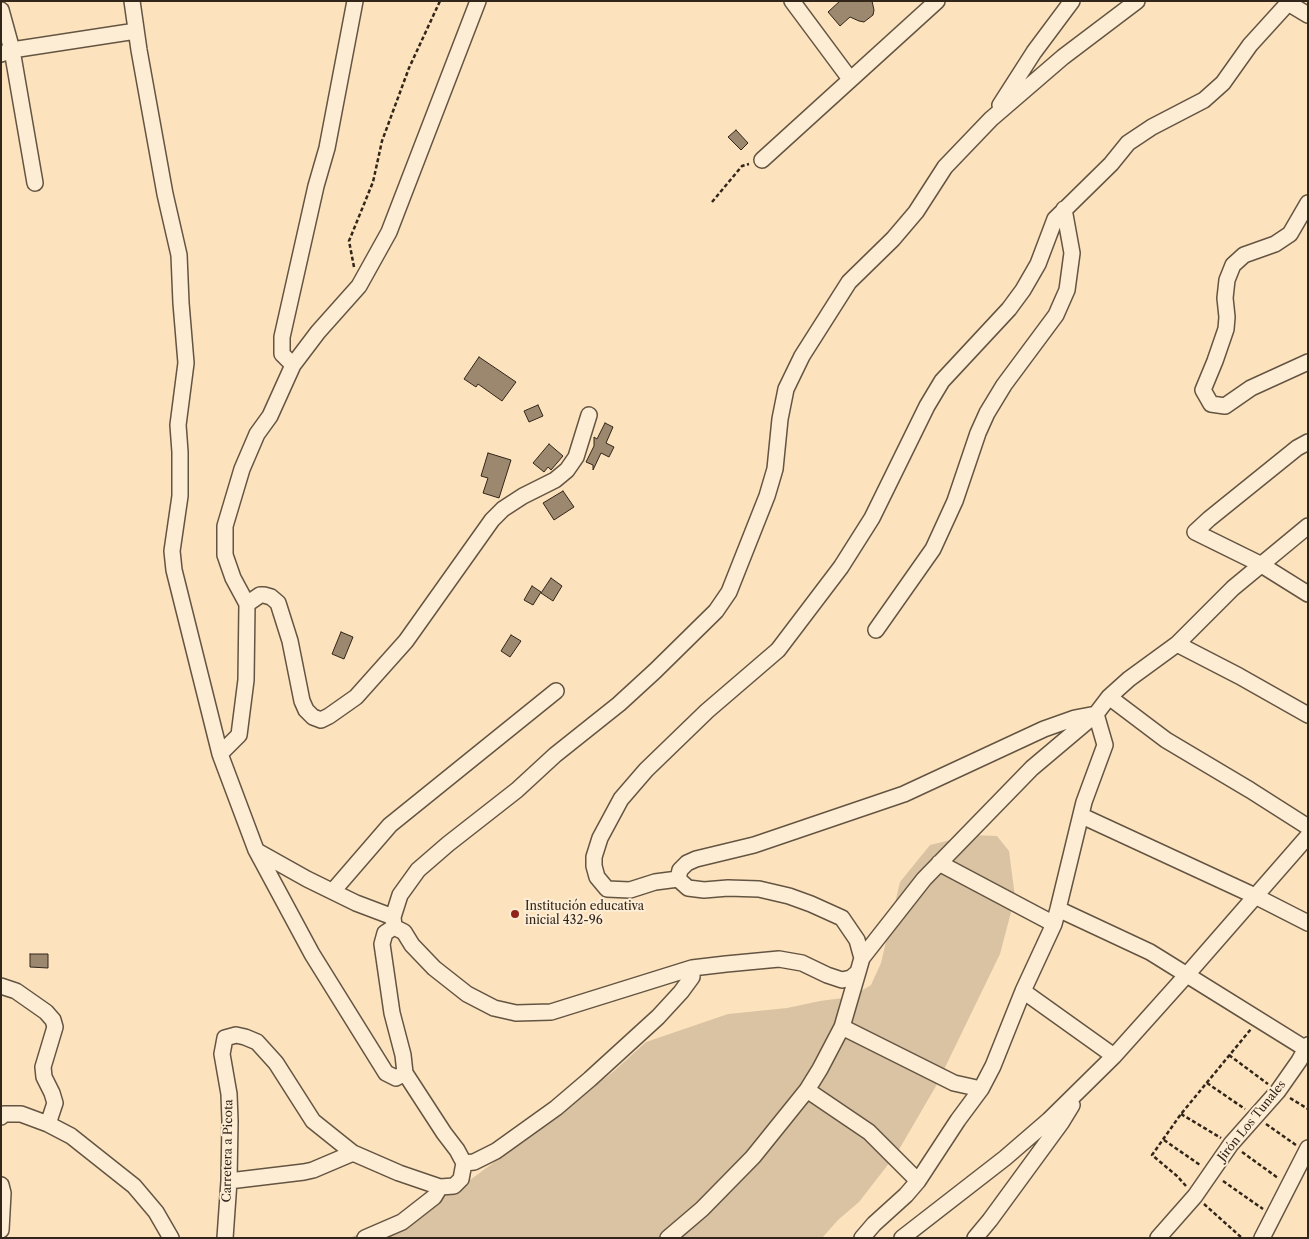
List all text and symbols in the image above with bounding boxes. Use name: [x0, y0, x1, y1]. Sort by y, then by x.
place label: Institución educativa inicial 432-96: [525, 900, 644, 928]
marker: Institución educativa inicial 432-96: [509, 908, 521, 920]
street label: Jirón Los Tunales: [1215, 1078, 1289, 1164]
street label: Carretera a Picota: [220, 1099, 236, 1203]

